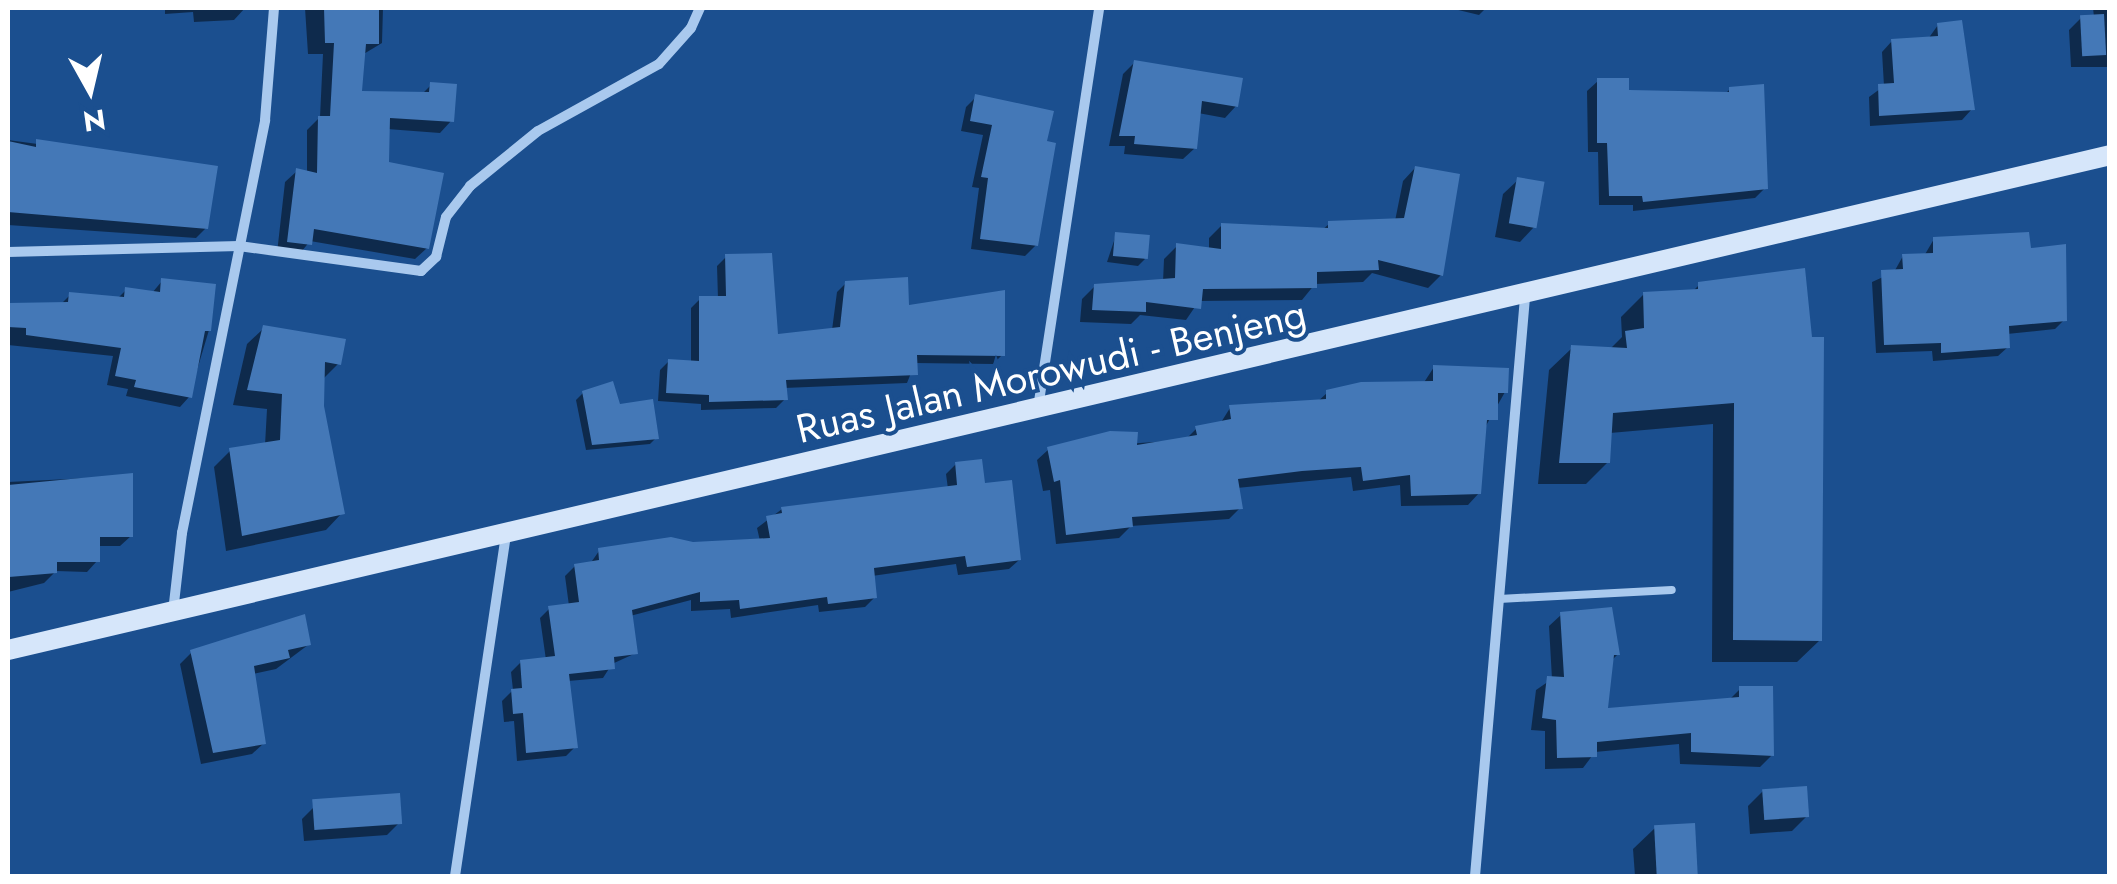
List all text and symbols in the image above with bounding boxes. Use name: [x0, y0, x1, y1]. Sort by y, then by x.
north arrow: [40, 40, 140, 140]
text: N: [80, 98, 108, 142]
street label: Ruas Jalan Morowudi - Benjeng: [791, 289, 1311, 453]

